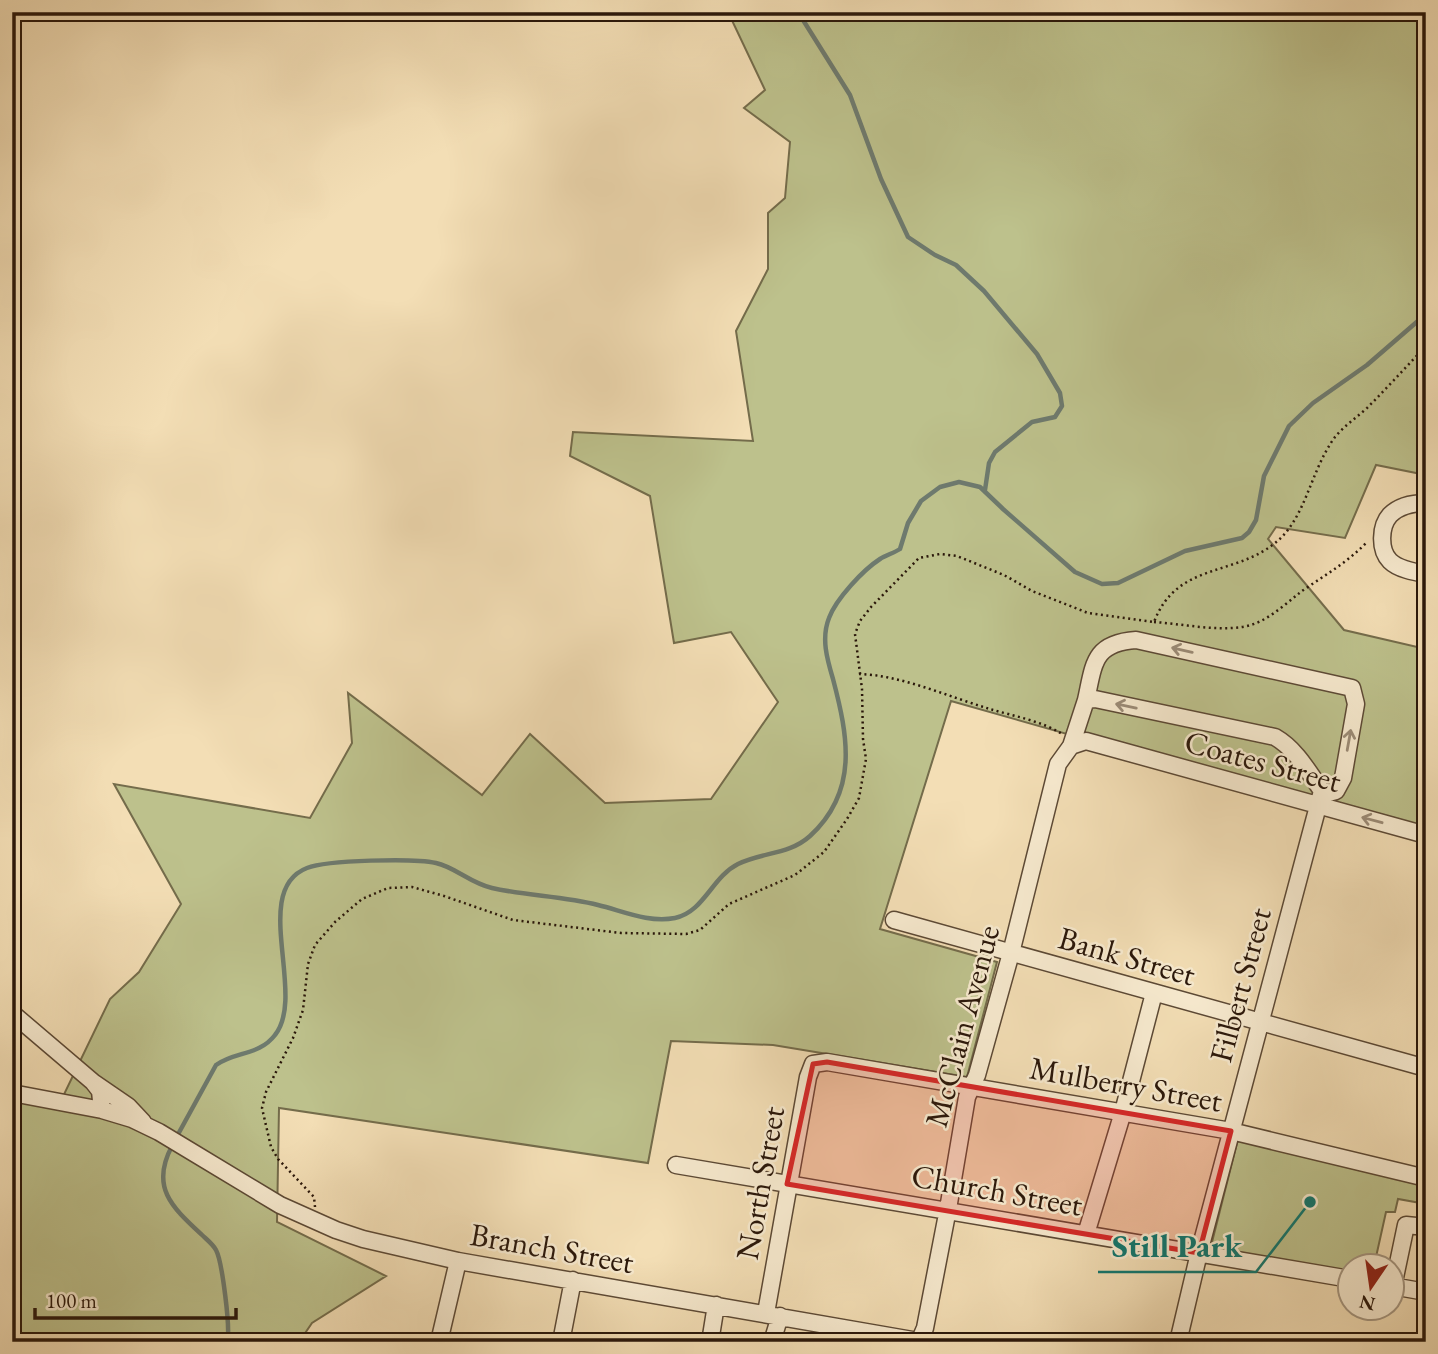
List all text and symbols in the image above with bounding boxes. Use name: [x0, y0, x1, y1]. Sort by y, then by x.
one-way arrow: [1171, 643, 1194, 657]
one-way arrow: [1115, 698, 1138, 712]
street label: Coates Street: [1180, 720, 1346, 802]
one-way arrow: [1343, 729, 1357, 752]
one-way arrow: [1361, 813, 1383, 826]
street label: Filbert Street: [1199, 903, 1281, 1067]
street label: Bank Street: [1054, 916, 1200, 996]
street label: McClain Avenue: [915, 920, 1009, 1132]
street label: Mulberry Street: [1027, 1046, 1225, 1122]
street label: North Street: [726, 1103, 794, 1263]
street label: Church Street: [908, 1154, 1086, 1226]
street label: Branch Street: [467, 1213, 637, 1283]
callout: Still Park: [1098, 1218, 1256, 1272]
text: Still Park: [1112, 1224, 1243, 1267]
north arrow: [1336, 1252, 1406, 1322]
scale bar: [35, 1277, 236, 1321]
text: 100 m: [46, 1287, 97, 1314]
text: N: [1356, 1289, 1378, 1317]

